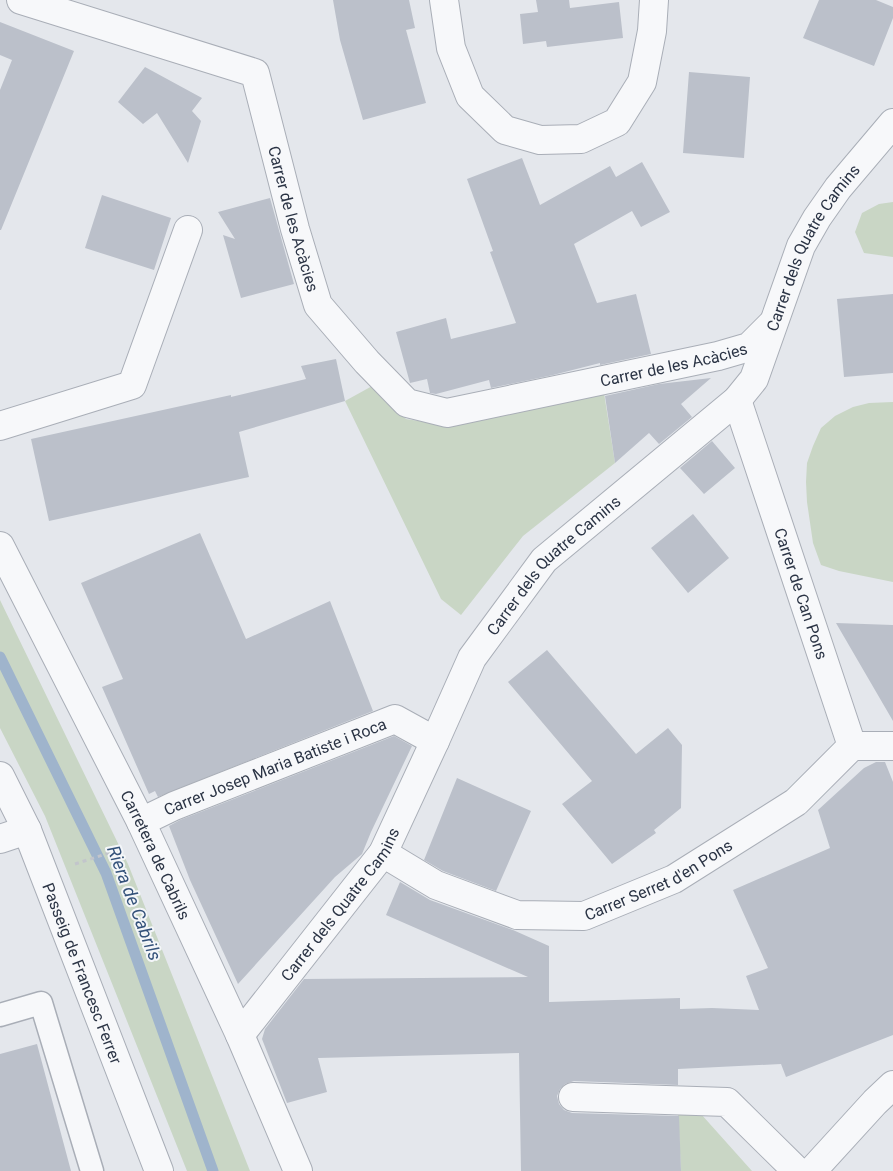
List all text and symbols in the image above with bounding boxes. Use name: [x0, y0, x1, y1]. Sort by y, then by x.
street label: Carrer de les Acàcies: [264, 144, 322, 294]
street label: Carrer dels Quatre Camins: [763, 160, 864, 334]
street label: Carrer de les Acàcies: [598, 339, 750, 391]
street label: Carrer dels Quatre Camins: [483, 492, 624, 639]
street label: Carrer de Can Pons: [770, 526, 832, 662]
street label: Carrer Josep Maria Batiste i Roca: [161, 714, 389, 820]
street label: Carretera de Cabrils: [116, 787, 194, 923]
street label: Carrer dels Quatre Camins: [277, 825, 403, 985]
street label: Carrer Serret d'en Pons: [582, 836, 736, 925]
water label: Riera de Cabrils: [103, 842, 166, 963]
street label: Passeig de Francesc Ferrer: [38, 880, 126, 1067]

